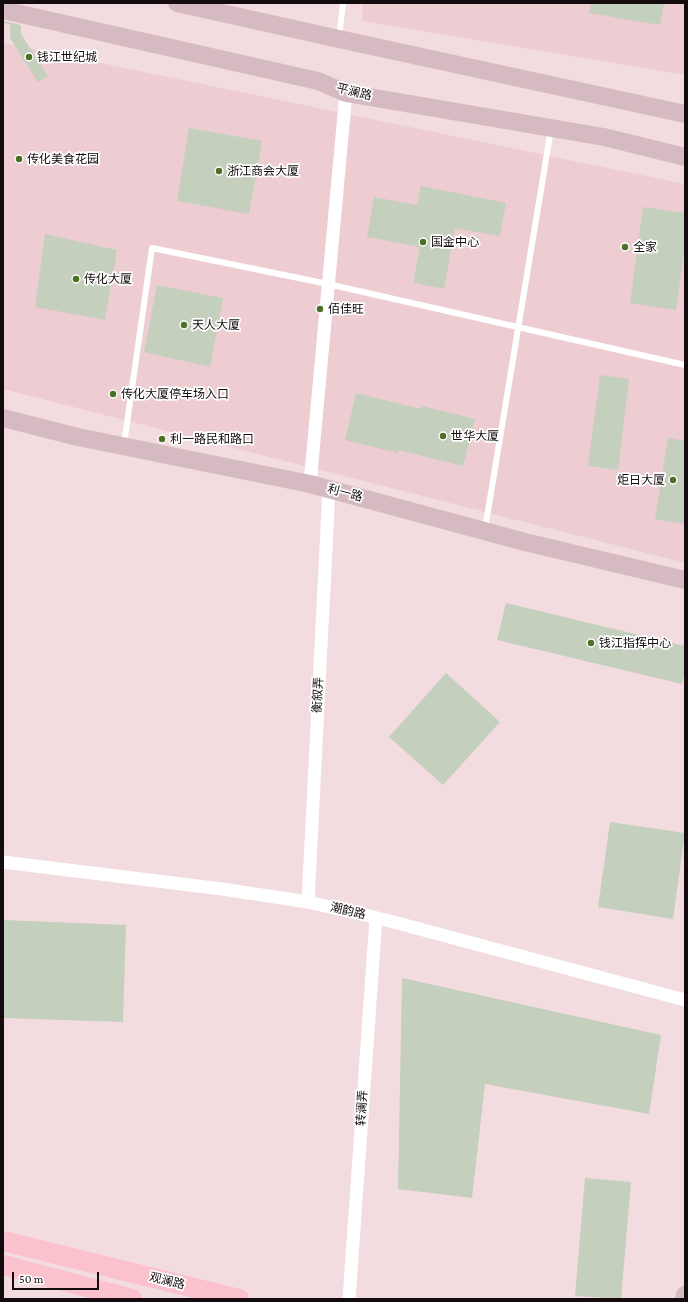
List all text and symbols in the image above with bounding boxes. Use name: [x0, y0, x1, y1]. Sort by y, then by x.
place label: 钱江世纪城: [37, 50, 97, 64]
marker: 钱江世纪城: [24, 52, 34, 62]
street label: 平澜路: [335, 81, 373, 103]
place label: 传化美食花园: [27, 152, 99, 166]
marker: 传化美食花园: [14, 154, 24, 164]
place label: 浙江商会大厦: [227, 164, 299, 178]
marker: 浙江商会大厦: [214, 166, 224, 176]
place label: 国金中心: [431, 235, 479, 249]
marker: 国金中心: [418, 237, 428, 247]
place label: 全家: [633, 240, 657, 254]
marker: 全家: [620, 242, 630, 252]
place label: 传化大厦: [84, 272, 132, 286]
marker: 传化大厦: [71, 274, 81, 284]
place label: 佰佳旺: [328, 302, 364, 316]
marker: 佰佳旺: [315, 304, 325, 314]
place label: 天人大厦: [192, 318, 240, 332]
marker: 天人大厦: [179, 320, 189, 330]
place label: 传化大厦停车场入口: [121, 387, 229, 401]
marker: 传化大厦停车场入口: [108, 389, 118, 399]
place label: 世华大厦: [451, 429, 499, 443]
marker: 世华大厦: [438, 431, 448, 441]
place label: 利一路民和路口: [170, 432, 254, 446]
marker: 利一路民和路口: [157, 434, 167, 444]
place label: 炬日大厦: [617, 473, 665, 487]
marker: 炬日大厦: [668, 475, 678, 485]
street label: 利一路: [326, 481, 364, 505]
place label: 钱江指挥中心: [599, 636, 671, 650]
marker: 钱江指挥中心: [586, 638, 596, 648]
street label: 衡叙弄: [310, 677, 326, 713]
street label: 潮韵路: [329, 900, 367, 922]
street label: 转澜弄: [354, 1090, 370, 1126]
scale bar: [14, 1264, 101, 1290]
street label: 观澜路: [148, 1270, 186, 1292]
text: 50 m: [19, 1272, 43, 1286]

